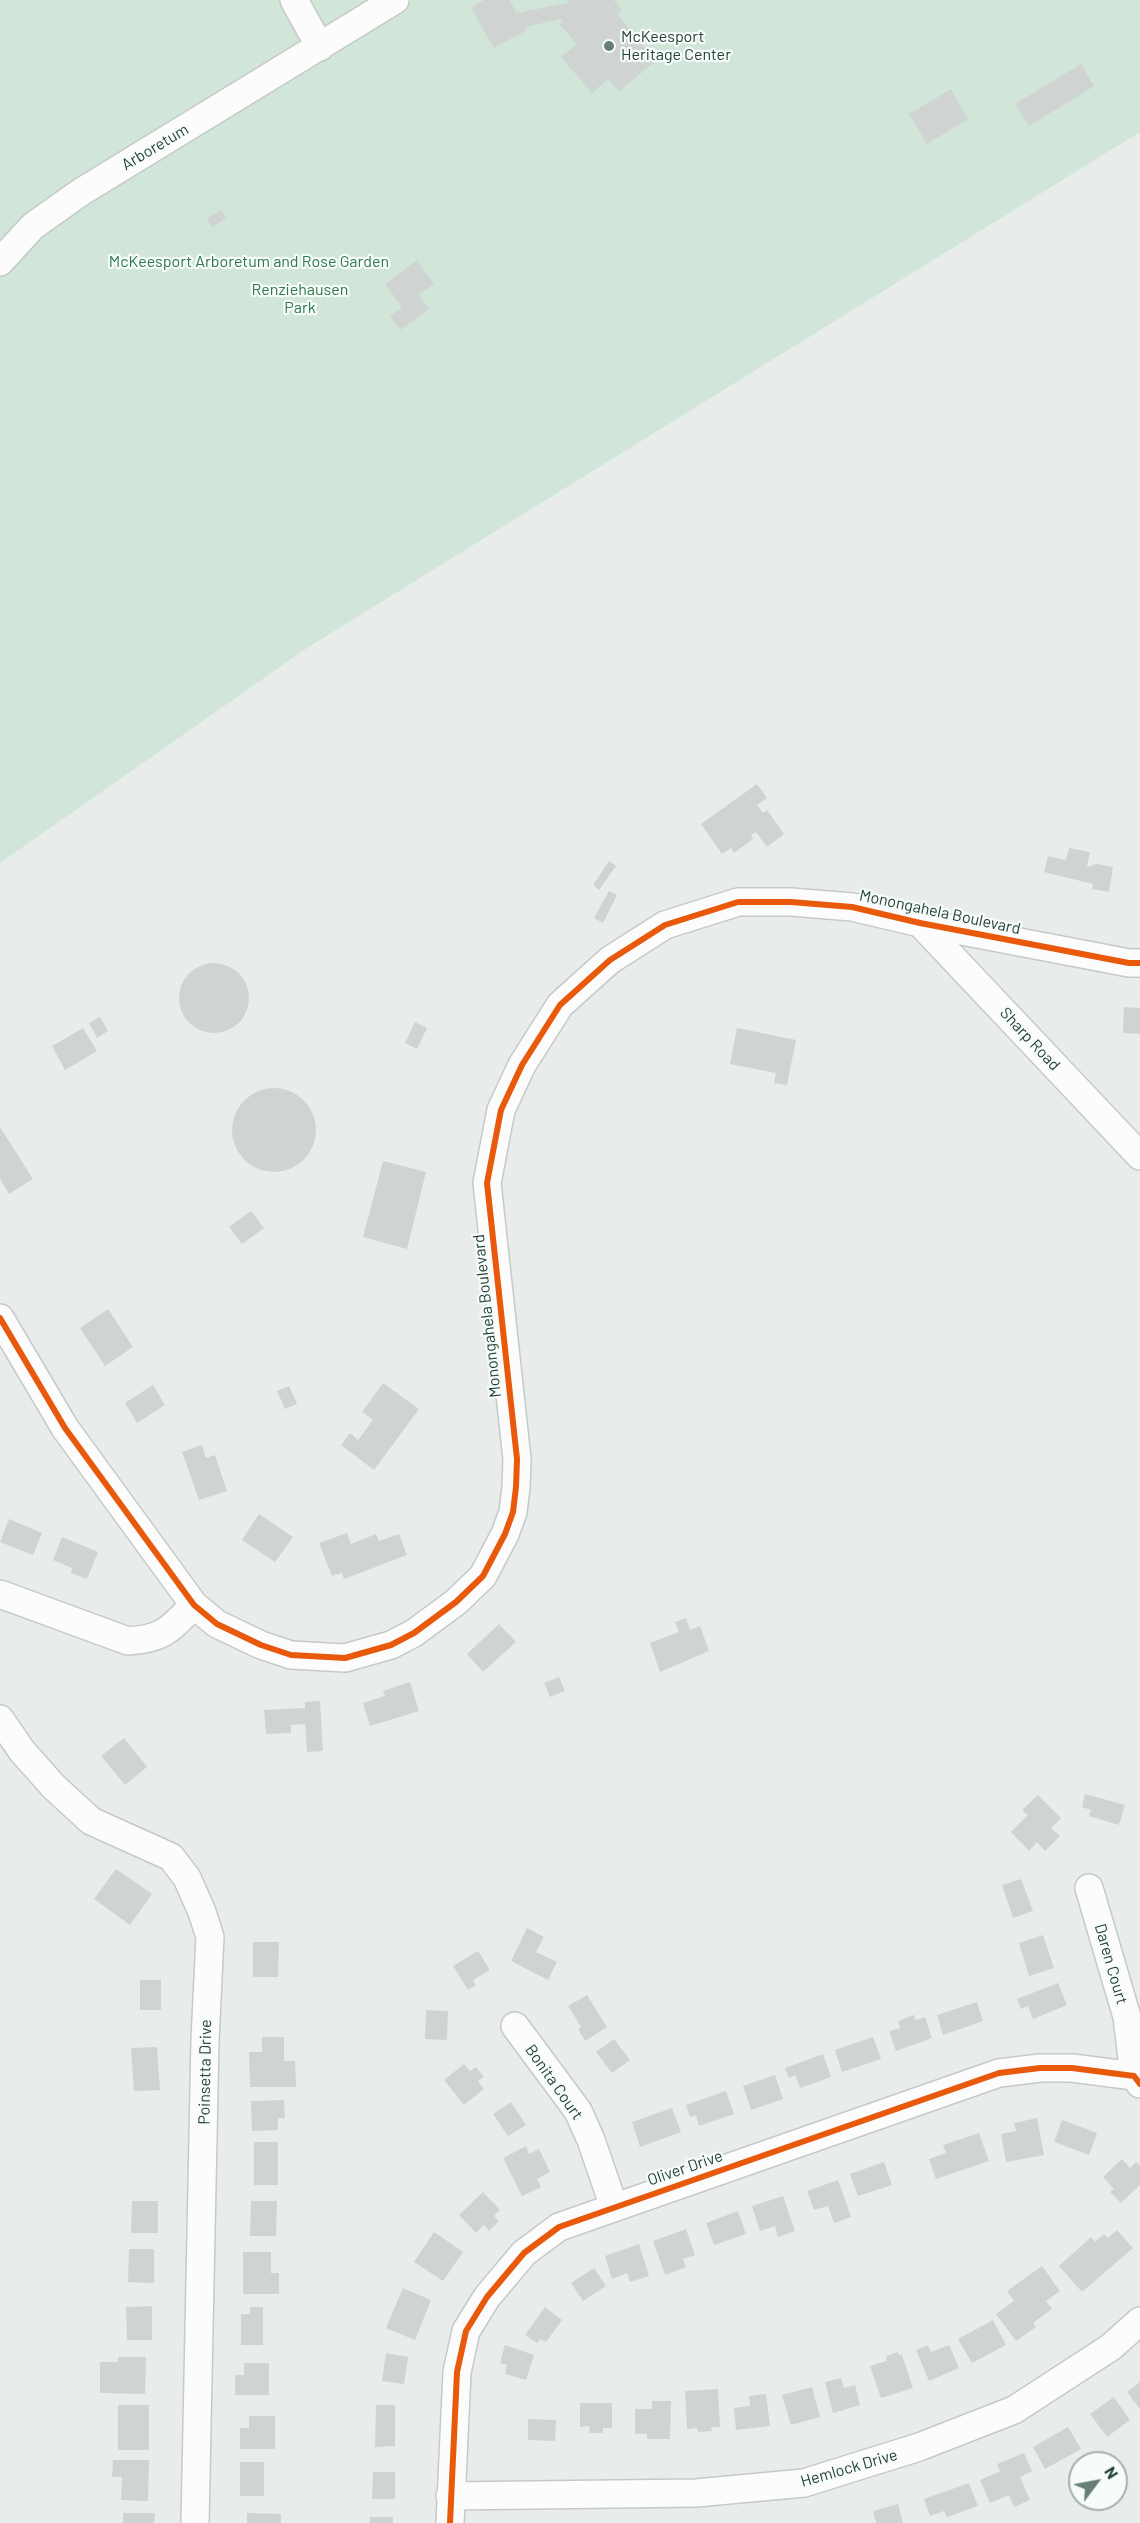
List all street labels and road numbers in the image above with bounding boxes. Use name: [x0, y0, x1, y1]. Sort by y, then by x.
street label: Arboretum: [118, 120, 192, 174]
street label: Monongahela Boulevard: [858, 886, 1022, 938]
street label: Sharp Road: [996, 1003, 1064, 1075]
street label: Monongahela Boulevard: [469, 1233, 505, 1399]
street label: Daren Court: [1090, 1921, 1132, 2007]
street label: Poinsetta Drive: [194, 2019, 216, 2125]
street label: Bonita Court: [521, 2041, 587, 2123]
street label: Oliver Drive: [645, 2146, 725, 2190]
street label: Hemlock Drive: [798, 2445, 900, 2491]

